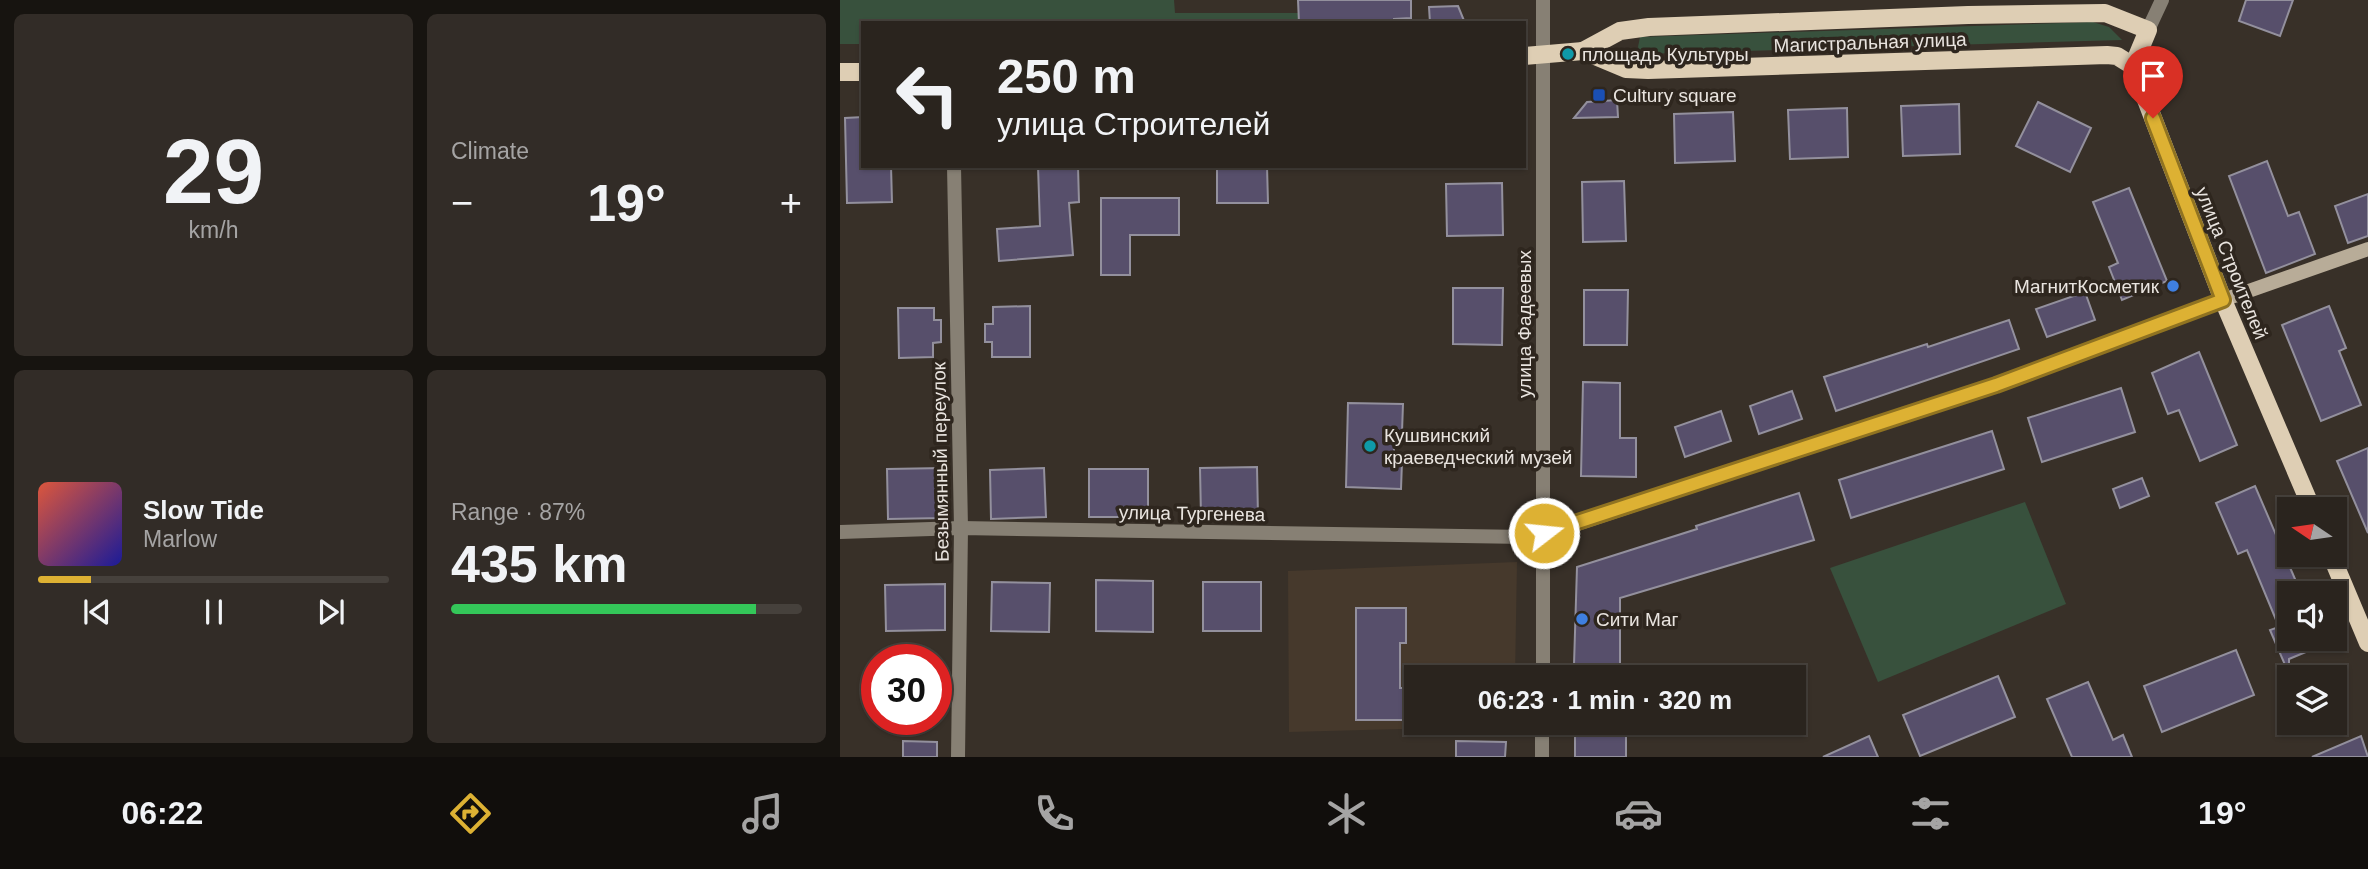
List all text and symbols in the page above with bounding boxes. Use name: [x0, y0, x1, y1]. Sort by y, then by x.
street label: Магистральная улица: [1773, 29, 1967, 56]
place label: площадь Культуры: [1582, 44, 1749, 65]
marker: площадь Культуры: [1560, 46, 1576, 62]
pin: [2123, 46, 2183, 118]
icon: left: [882, 49, 973, 140]
text: 250 m: [997, 49, 1136, 103]
icon: arrive: [2134, 57, 2172, 95]
place label: Cultury square: [1613, 85, 1737, 106]
marker: Cultury square: [1591, 87, 1607, 103]
text: улица Строителей: [997, 106, 1270, 142]
text: 29: [163, 121, 264, 222]
text: Climate: [451, 138, 529, 164]
text: 19°: [587, 174, 666, 232]
text: −: [451, 182, 473, 224]
text: +: [780, 182, 802, 224]
street label: улица Строителей: [2191, 184, 2272, 342]
text: km/h: [189, 217, 238, 243]
street label: улица Фадеевых: [1514, 250, 1535, 398]
place label: МагнитКосметик: [2014, 276, 2160, 297]
marker: МагнитКосметик: [2165, 278, 2181, 294]
street label: Безымянный переулок: [928, 361, 953, 562]
place label: Кушвинский краеведческий музей: [1384, 425, 1572, 468]
marker: Кушвинский краеведческий музей: [1362, 438, 1378, 454]
text: Slow Tide: [143, 495, 264, 525]
position arrow: [1507, 496, 1581, 570]
north arrow: [2277, 497, 2347, 567]
map controls: [2277, 497, 2347, 735]
text: Range · 87%: [451, 499, 585, 525]
street label: улица Тургенева: [1119, 502, 1266, 525]
text: Marlow: [143, 526, 217, 552]
text: 435 km: [451, 535, 627, 593]
button: sound: [2277, 581, 2347, 651]
icon: previous: [78, 593, 116, 631]
icon: pause: [195, 593, 233, 631]
icon: next: [312, 593, 350, 631]
place label: Сити Маг: [1596, 609, 1679, 630]
marker: Сити Маг: [1574, 611, 1590, 627]
speed limit sign: 30: [861, 644, 952, 735]
button: layers: [2277, 665, 2347, 735]
text: 06:23 · 1 min · 320 m: [1478, 685, 1732, 715]
icon: directions: [446, 789, 495, 838]
icon: music: [738, 789, 787, 838]
icon: phone: [1030, 789, 1079, 838]
icon: climate: [1322, 789, 1371, 838]
icon: car: [1614, 789, 1663, 838]
icon: filters: [1906, 789, 1955, 838]
text: 06:22: [121, 795, 203, 831]
text: 19°: [2198, 795, 2247, 831]

